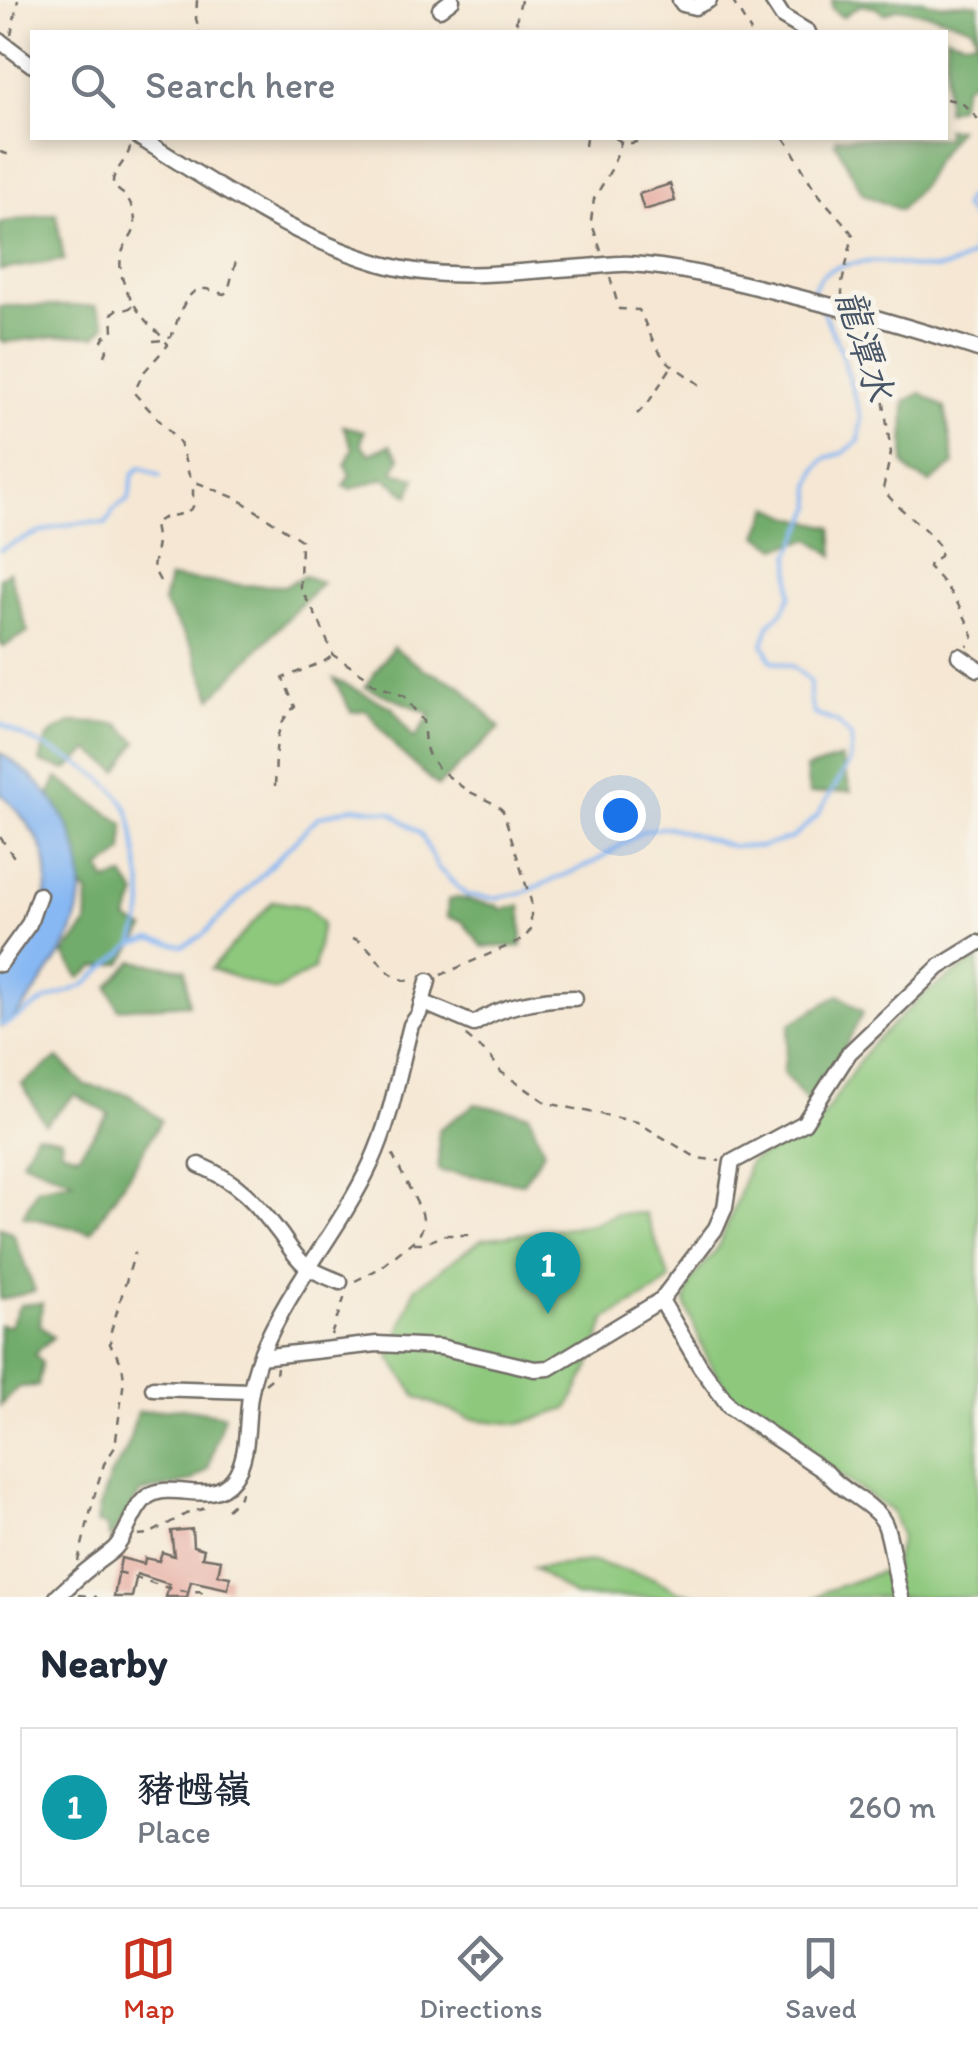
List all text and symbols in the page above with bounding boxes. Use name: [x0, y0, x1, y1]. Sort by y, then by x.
search box: [30, 30, 948, 140]
icon: search: [65, 58, 120, 113]
text: Search here: [145, 62, 336, 108]
water label: 龍潭水: [826, 284, 904, 407]
your location: [595, 790, 646, 841]
pin: 1: [516, 1232, 580, 1314]
text: Nearby: [40, 1637, 167, 1688]
text: 豬乸嶺: [137, 1766, 251, 1812]
text: 1: [67, 1788, 82, 1826]
text: 260 m: [848, 1788, 936, 1826]
text: Place: [137, 1813, 211, 1851]
tab: Map: [121, 1931, 176, 2025]
tab: Directions: [419, 1931, 542, 2025]
tab: Saved: [785, 1931, 857, 2025]

